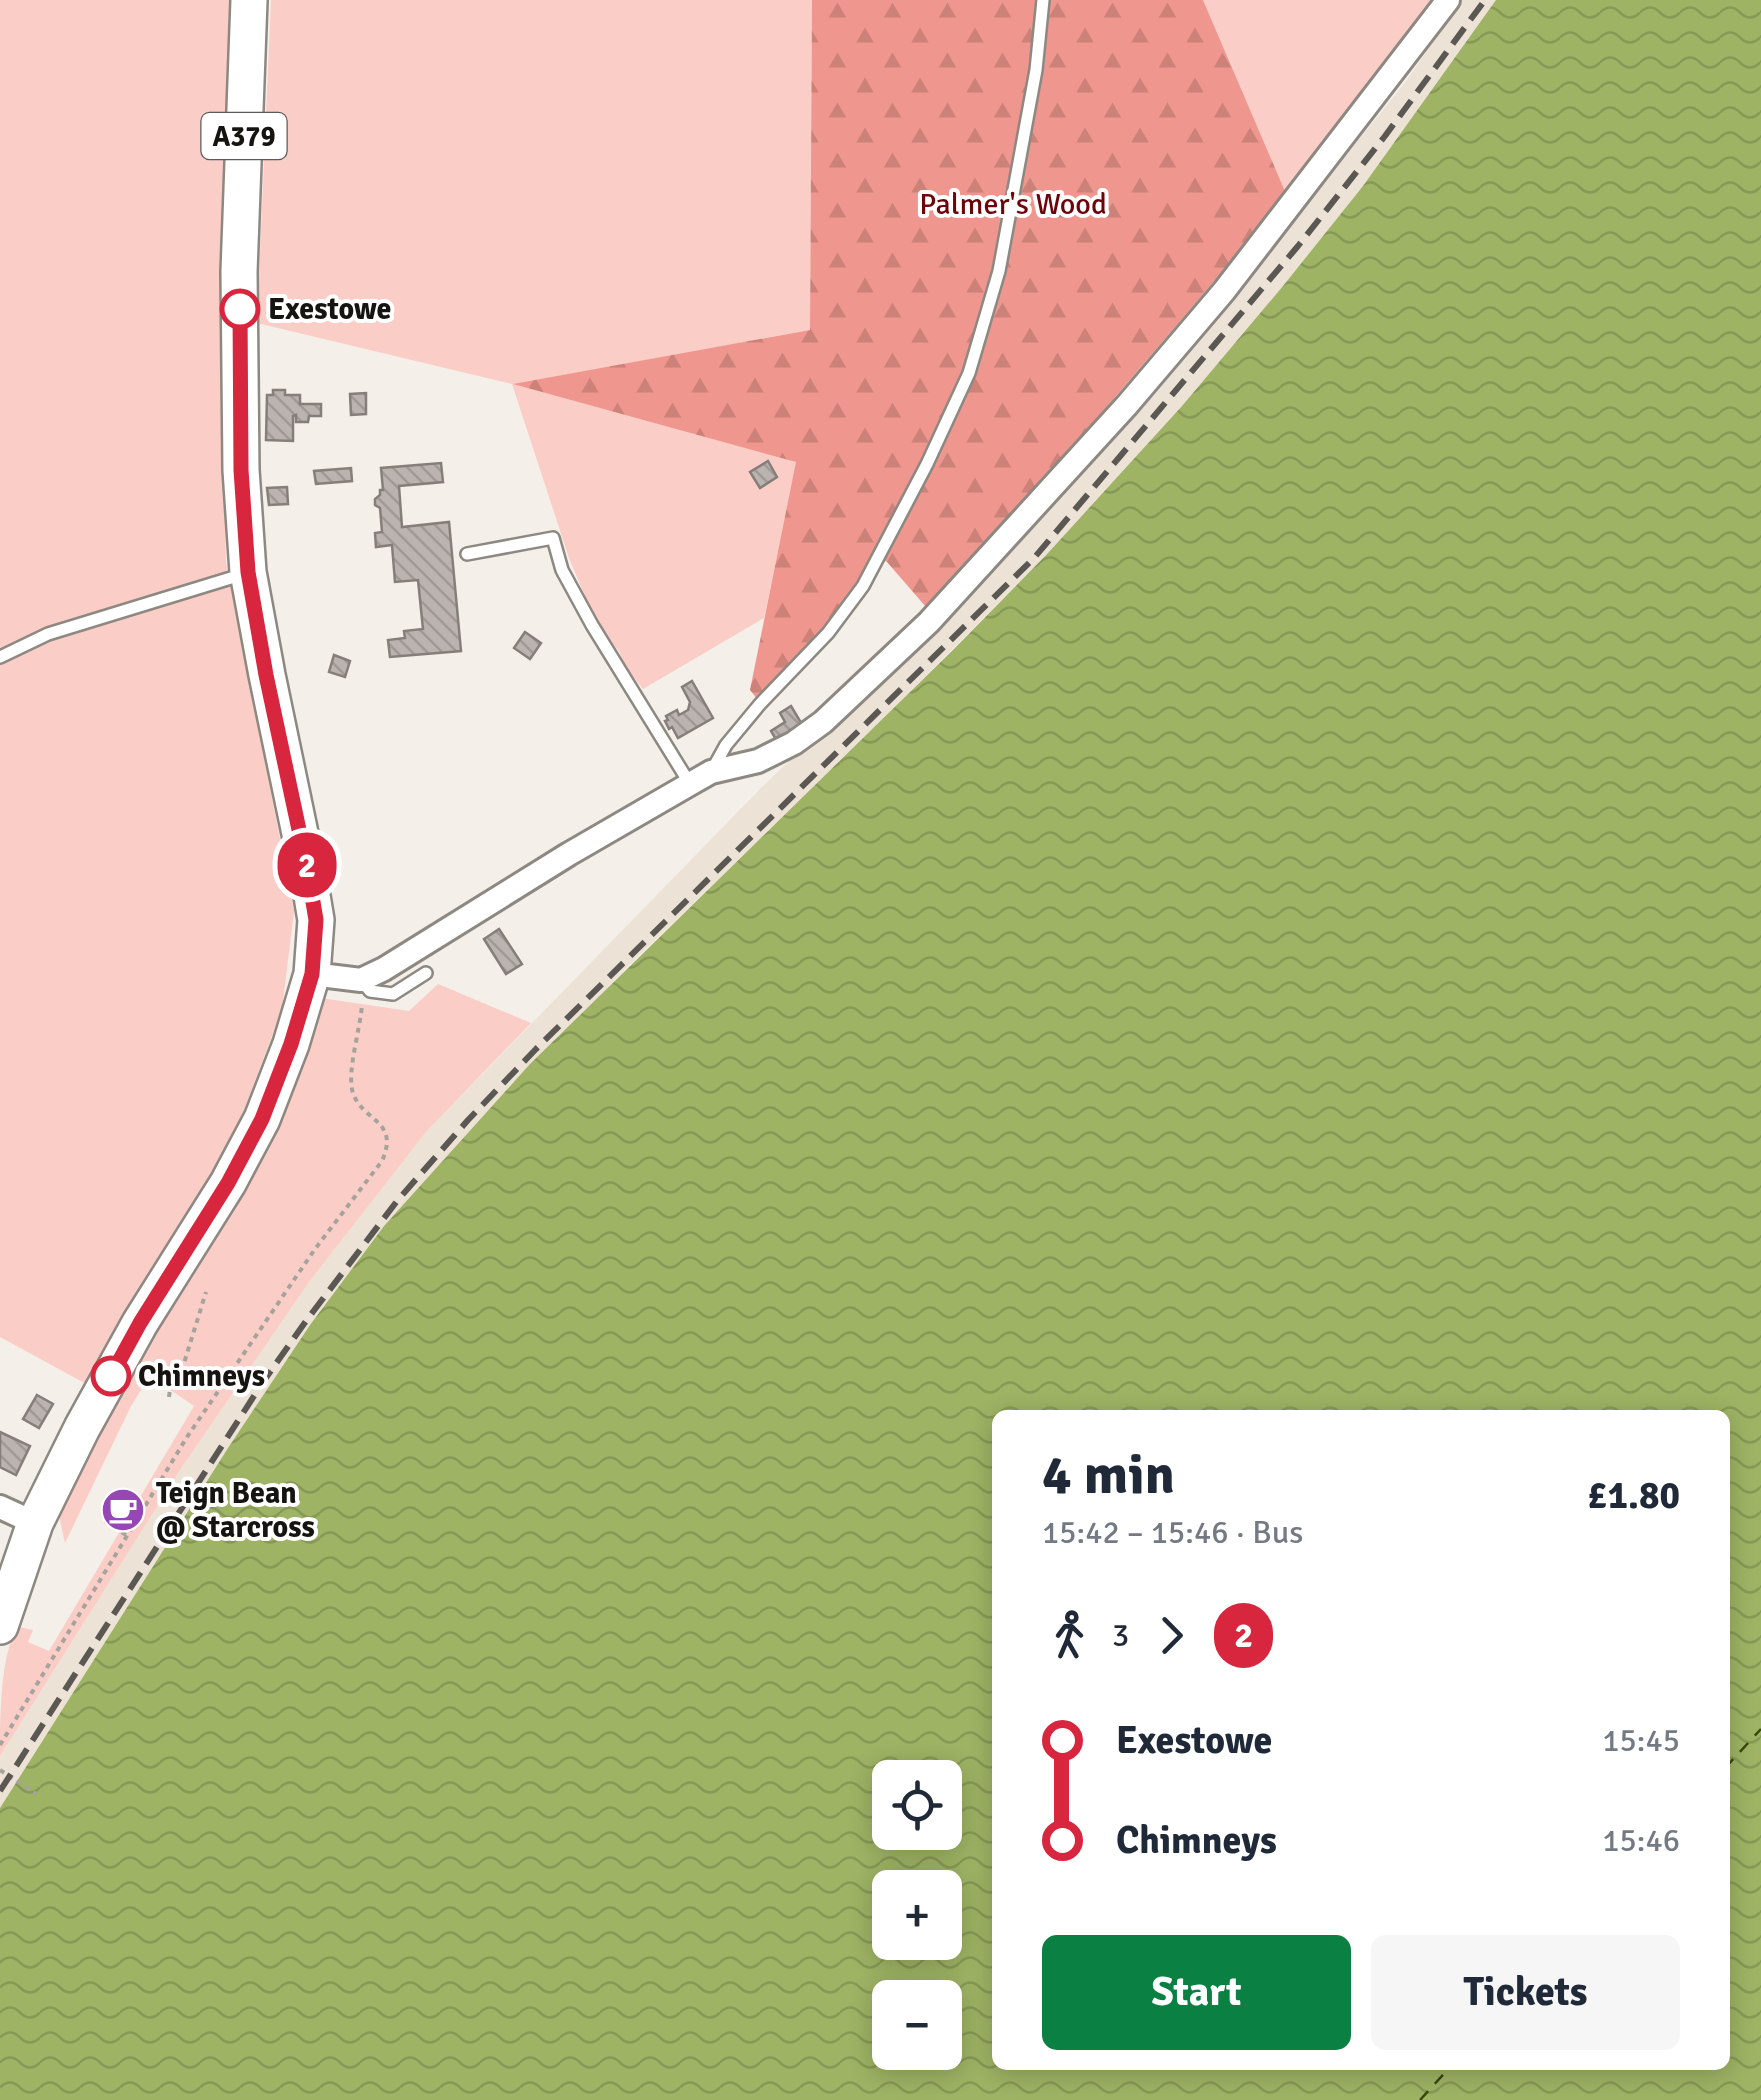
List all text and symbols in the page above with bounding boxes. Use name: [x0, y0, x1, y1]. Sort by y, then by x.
road number: A379: [202, 113, 286, 159]
park label: Palmer's Wood: [919, 186, 1107, 223]
marker: Exestowe: [221, 290, 259, 328]
place label: Exestowe: [268, 291, 391, 328]
line badge: 2: [274, 832, 340, 898]
text: 2: [298, 844, 316, 887]
marker: Chimneys: [92, 1357, 130, 1395]
place label: Chimneys: [138, 1358, 265, 1395]
text: 4 min: [1042, 1441, 1175, 1509]
text: £1.80: [1587, 1472, 1680, 1519]
place label: Teign Bean @ Starcross: [156, 1475, 315, 1546]
cafe icon: Teign Bean @ Starcross: [100, 1487, 146, 1533]
text: 15:42 – 15:46 · Bus: [1042, 1513, 1303, 1552]
icon: walk: [1042, 1608, 1097, 1663]
icon: forward: [1144, 1608, 1199, 1663]
text: 2: [1234, 1614, 1253, 1657]
text: 3: [1112, 1616, 1129, 1655]
text: Exestowe: [1116, 1717, 1272, 1764]
text: 15:45: [1602, 1721, 1680, 1760]
map controls: [872, 1760, 962, 2070]
button: locate: [872, 1760, 962, 1850]
text: Chimneys: [1116, 1817, 1277, 1864]
text: 15:46: [1602, 1821, 1680, 1860]
button: +: [872, 1870, 962, 1960]
button: Start: [1042, 1935, 1351, 2050]
button: Tickets: [1371, 1935, 1680, 2050]
button: −: [872, 1980, 962, 2070]

